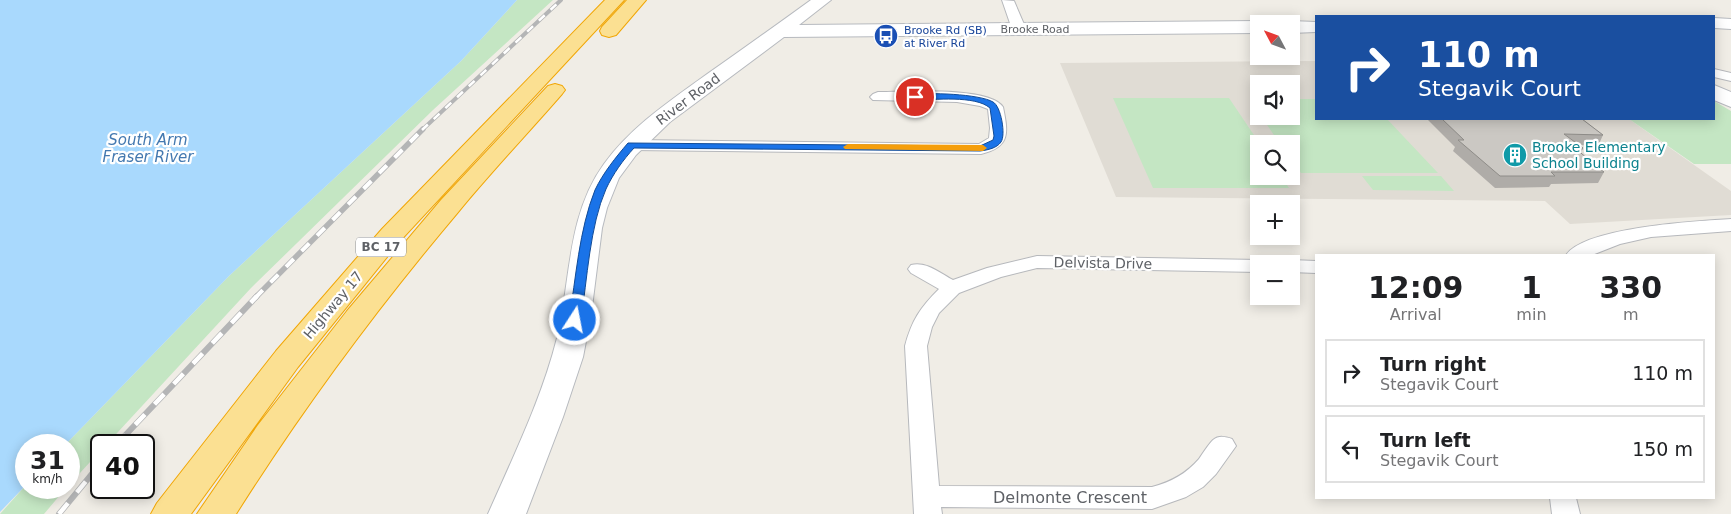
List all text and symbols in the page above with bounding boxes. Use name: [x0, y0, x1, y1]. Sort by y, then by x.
north arrow: [1250, 15, 1300, 65]
map controls: [1250, 15, 1300, 305]
bus stop icon: Brooke Rd (SB) at River Rd: [873, 23, 899, 49]
street label: Brooke Road: [1000, 23, 1070, 36]
place label: Brooke Rd (SB) at River Rd: [904, 24, 987, 50]
icon: right: [1335, 35, 1400, 100]
text: 110 m: [1418, 35, 1540, 75]
street label: River Road: [653, 70, 723, 128]
button: sound: [1250, 75, 1300, 125]
pin: [894, 76, 936, 118]
text: Stegavik Court: [1418, 76, 1581, 101]
icon: arrive: [901, 83, 929, 111]
water label: South Arm Fraser River: [103, 131, 194, 166]
button: search: [1250, 135, 1300, 185]
place label: Brooke Elementary School Building: [1532, 139, 1665, 171]
building icon: Brooke Elementary School Building: [1502, 142, 1528, 168]
button: +: [1250, 195, 1300, 245]
road number: BC 17: [356, 238, 406, 256]
street label: Delvista Drive: [1054, 254, 1152, 272]
button: −: [1250, 255, 1300, 305]
street label: Highway 17: [300, 268, 366, 342]
text: 12:09: [1368, 270, 1463, 305]
text: 1: [1521, 270, 1542, 305]
text: 330: [1599, 270, 1662, 305]
position arrow: [548, 293, 600, 345]
text: Arrival: [1390, 305, 1442, 324]
text: min: [1516, 305, 1547, 324]
text: m: [1623, 305, 1639, 324]
text: Turn right: [1380, 353, 1486, 375]
icon: right: [1337, 359, 1365, 387]
text: 110 m: [1632, 362, 1693, 384]
text: Stegavik Court: [1380, 375, 1498, 394]
text: Turn left: [1380, 429, 1471, 451]
speed limit sign: 40: [90, 434, 155, 499]
icon: left: [1337, 435, 1365, 463]
text: 150 m: [1632, 438, 1693, 460]
text: 31: [30, 446, 65, 475]
text: Stegavik Court: [1380, 451, 1498, 470]
text: km/h: [32, 472, 63, 486]
street label: Delmonte Crescent: [993, 488, 1147, 507]

